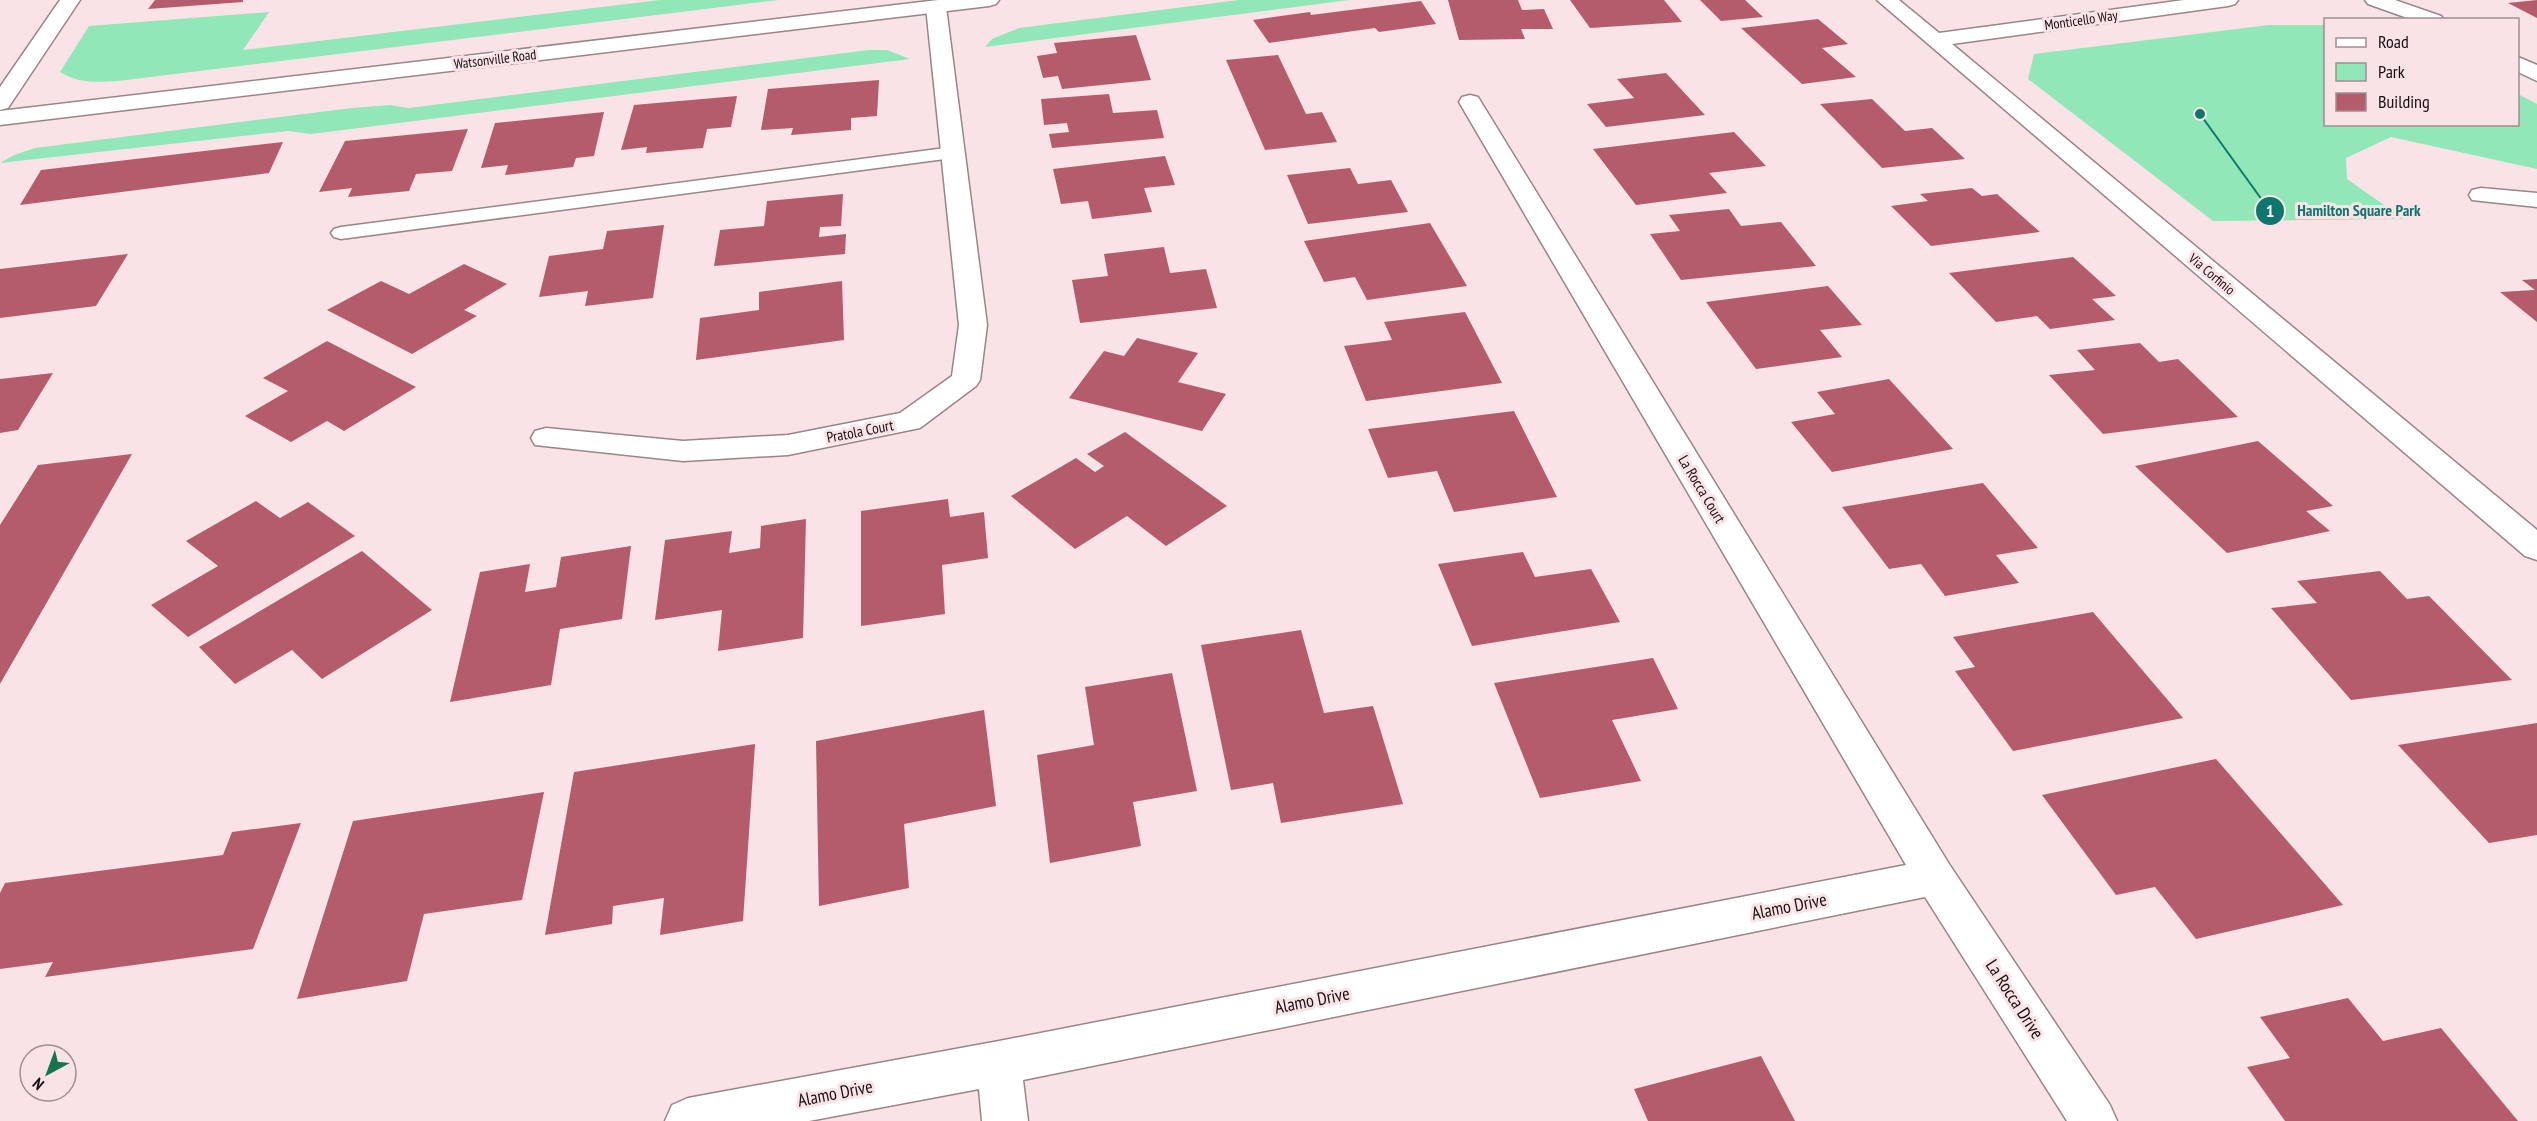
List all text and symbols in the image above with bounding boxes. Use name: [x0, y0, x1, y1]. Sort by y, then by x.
street label: Monticello Way: [2043, 6, 2119, 34]
legend: [2324, 18, 2519, 126]
text: Road: [2378, 30, 2409, 53]
street label: Watsonville Road: [453, 45, 537, 73]
text: Park: [2378, 60, 2405, 83]
text: Building: [2378, 90, 2430, 113]
callout: Hamilton Square Park: [2255, 194, 2432, 228]
text: 1: [2266, 199, 2274, 222]
text: Hamilton Square Park: [2297, 200, 2421, 220]
street label: Via Corfinio: [2184, 249, 2239, 299]
street label: Pratola Court: [825, 415, 895, 447]
street label: La Rocca Court: [1674, 452, 1730, 526]
street label: Alamo Drive: [1750, 887, 1828, 925]
street label: La Rocca Drive: [1981, 955, 2049, 1043]
street label: Alamo Drive: [1273, 981, 1351, 1019]
north arrow: [18, 1043, 78, 1103]
text: N: [28, 1074, 48, 1095]
street label: Alamo Drive: [796, 1074, 874, 1112]

